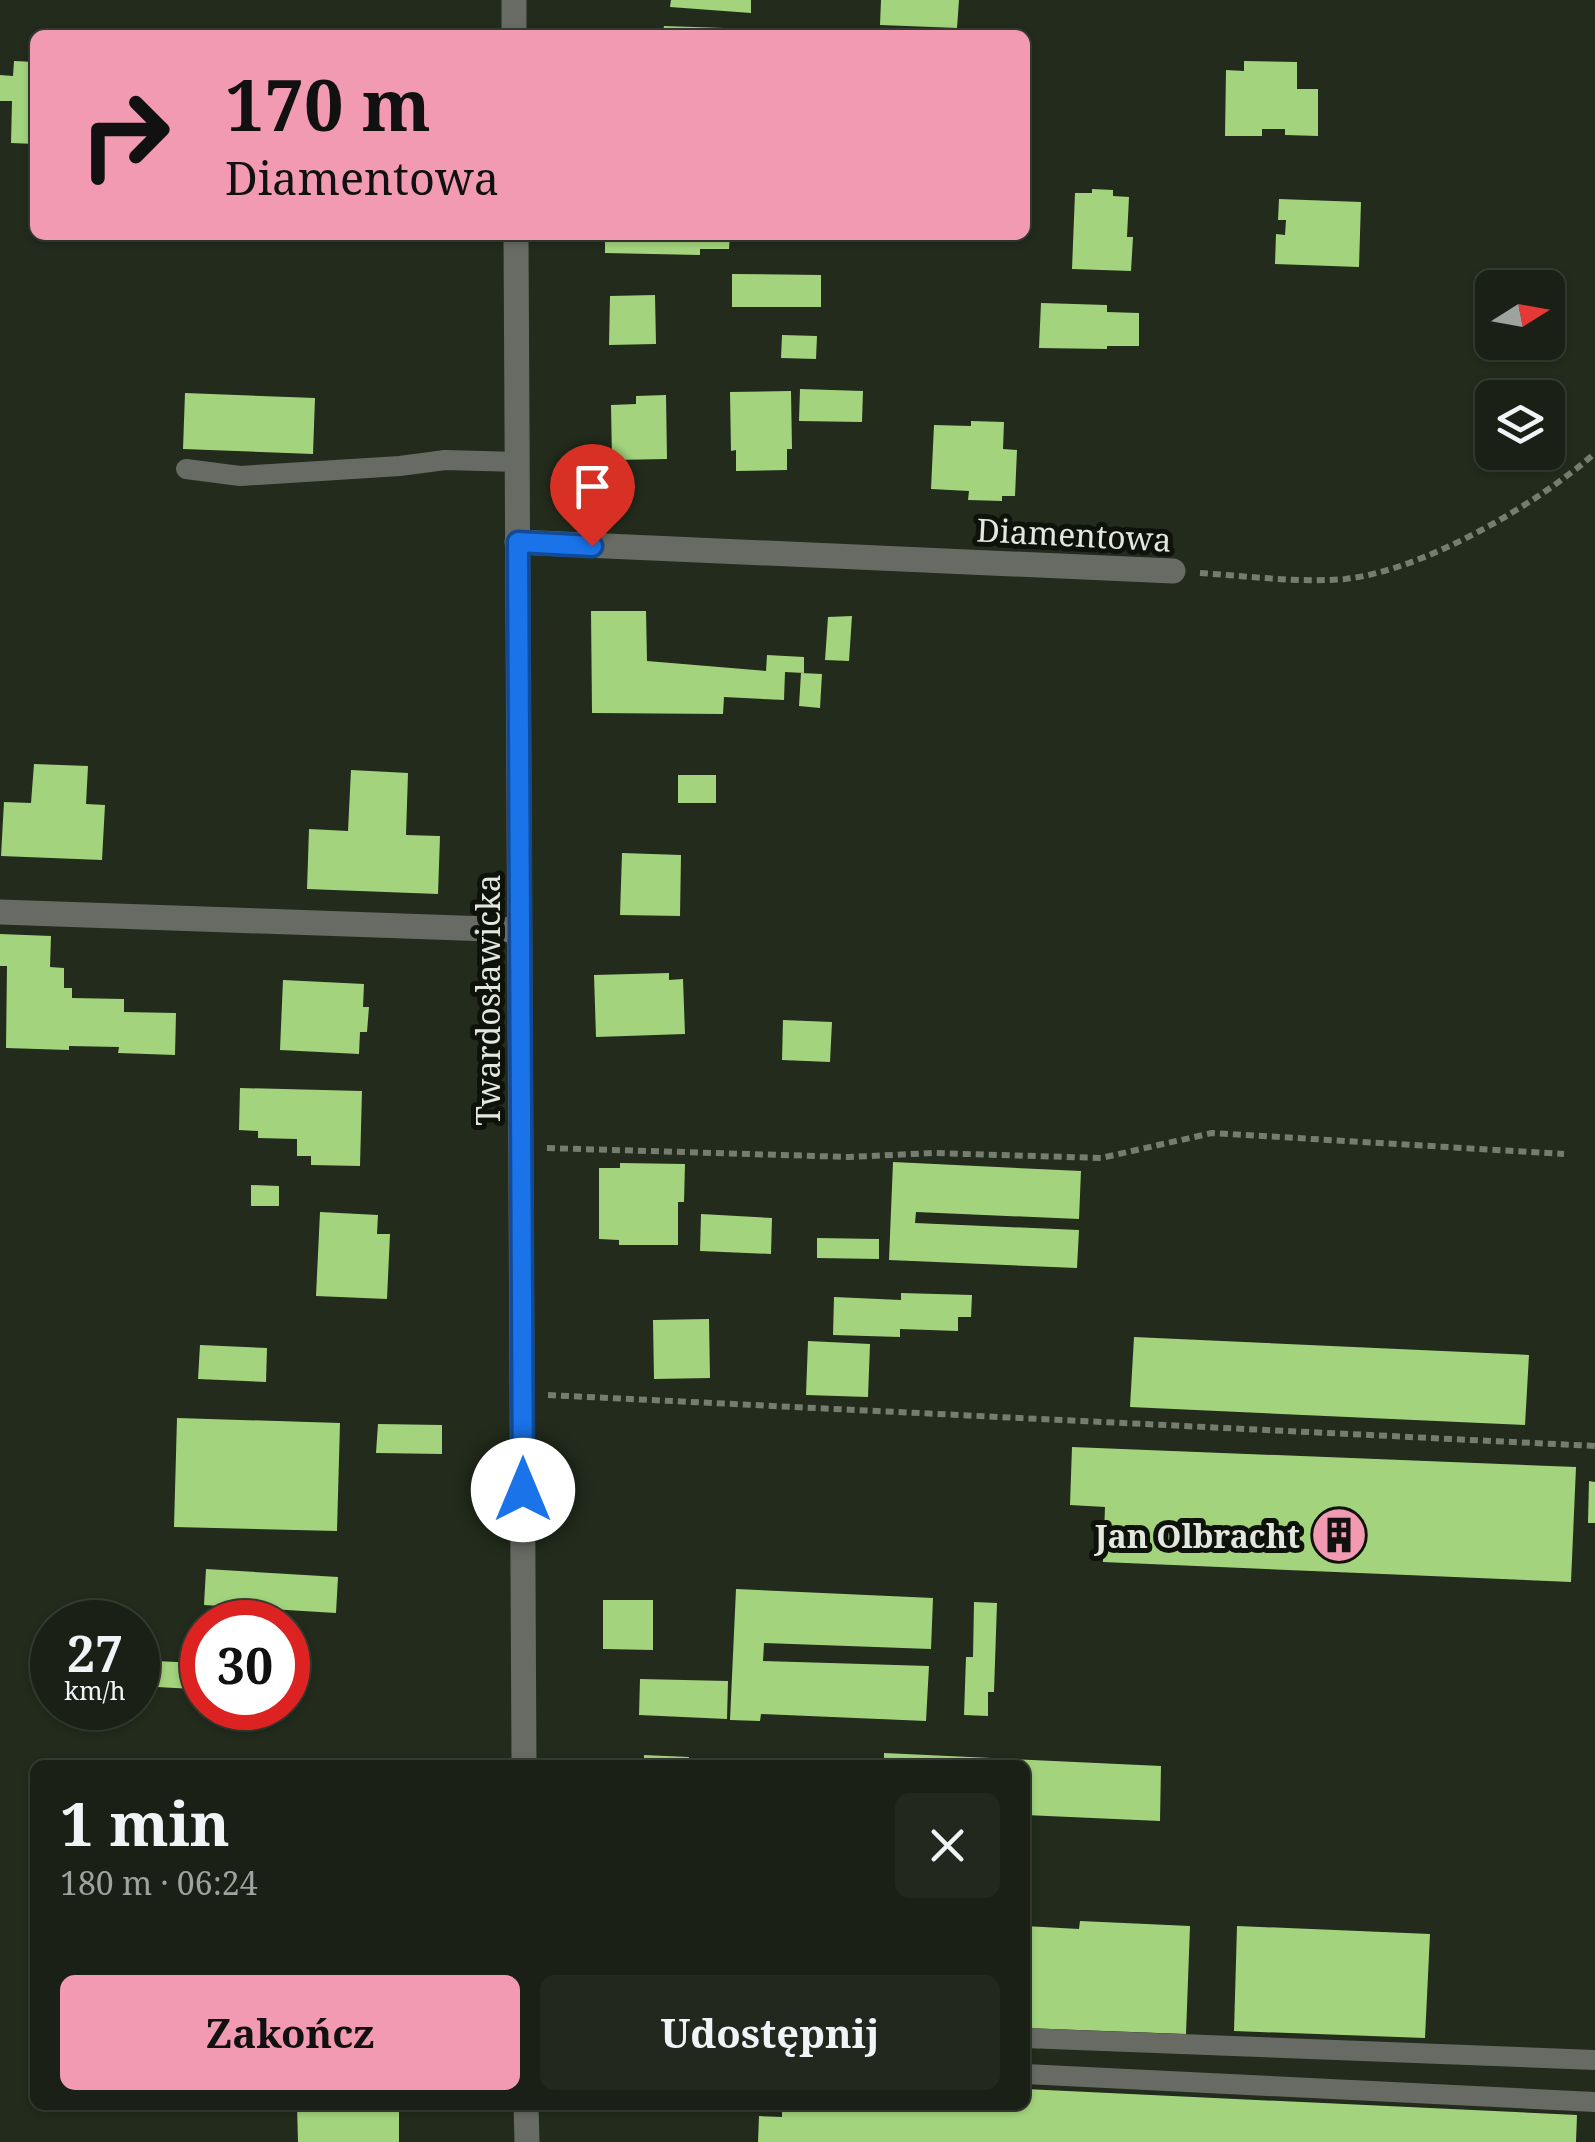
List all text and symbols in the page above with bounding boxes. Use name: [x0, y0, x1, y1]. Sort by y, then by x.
text: 170 m: [225, 56, 431, 152]
icon: right: [60, 70, 190, 200]
text: Diamentowa: [225, 147, 499, 208]
north arrow: [1475, 270, 1565, 360]
map controls: [1475, 270, 1565, 470]
button: layers: [1475, 380, 1565, 470]
pin: [550, 444, 635, 547]
icon: arrive: [565, 459, 620, 514]
street label: Diamentowa: [976, 507, 1172, 561]
street label: Twardosławicka: [466, 874, 509, 1126]
position arrow: [471, 1438, 575, 1542]
building icon: Jan Olbracht: [1309, 1505, 1369, 1565]
place label: Jan Olbracht: [1094, 1514, 1300, 1557]
speed limit sign: 30: [180, 1600, 310, 1730]
text: 27: [67, 1619, 123, 1687]
text: km/h: [64, 1673, 126, 1707]
text: 1 min: [60, 1782, 230, 1864]
button: close: [895, 1793, 1000, 1898]
text: 180 m · 06:24: [60, 1861, 258, 1904]
button: Zakończ: [60, 1975, 520, 2090]
button: Udostępnij: [540, 1975, 1000, 2090]

